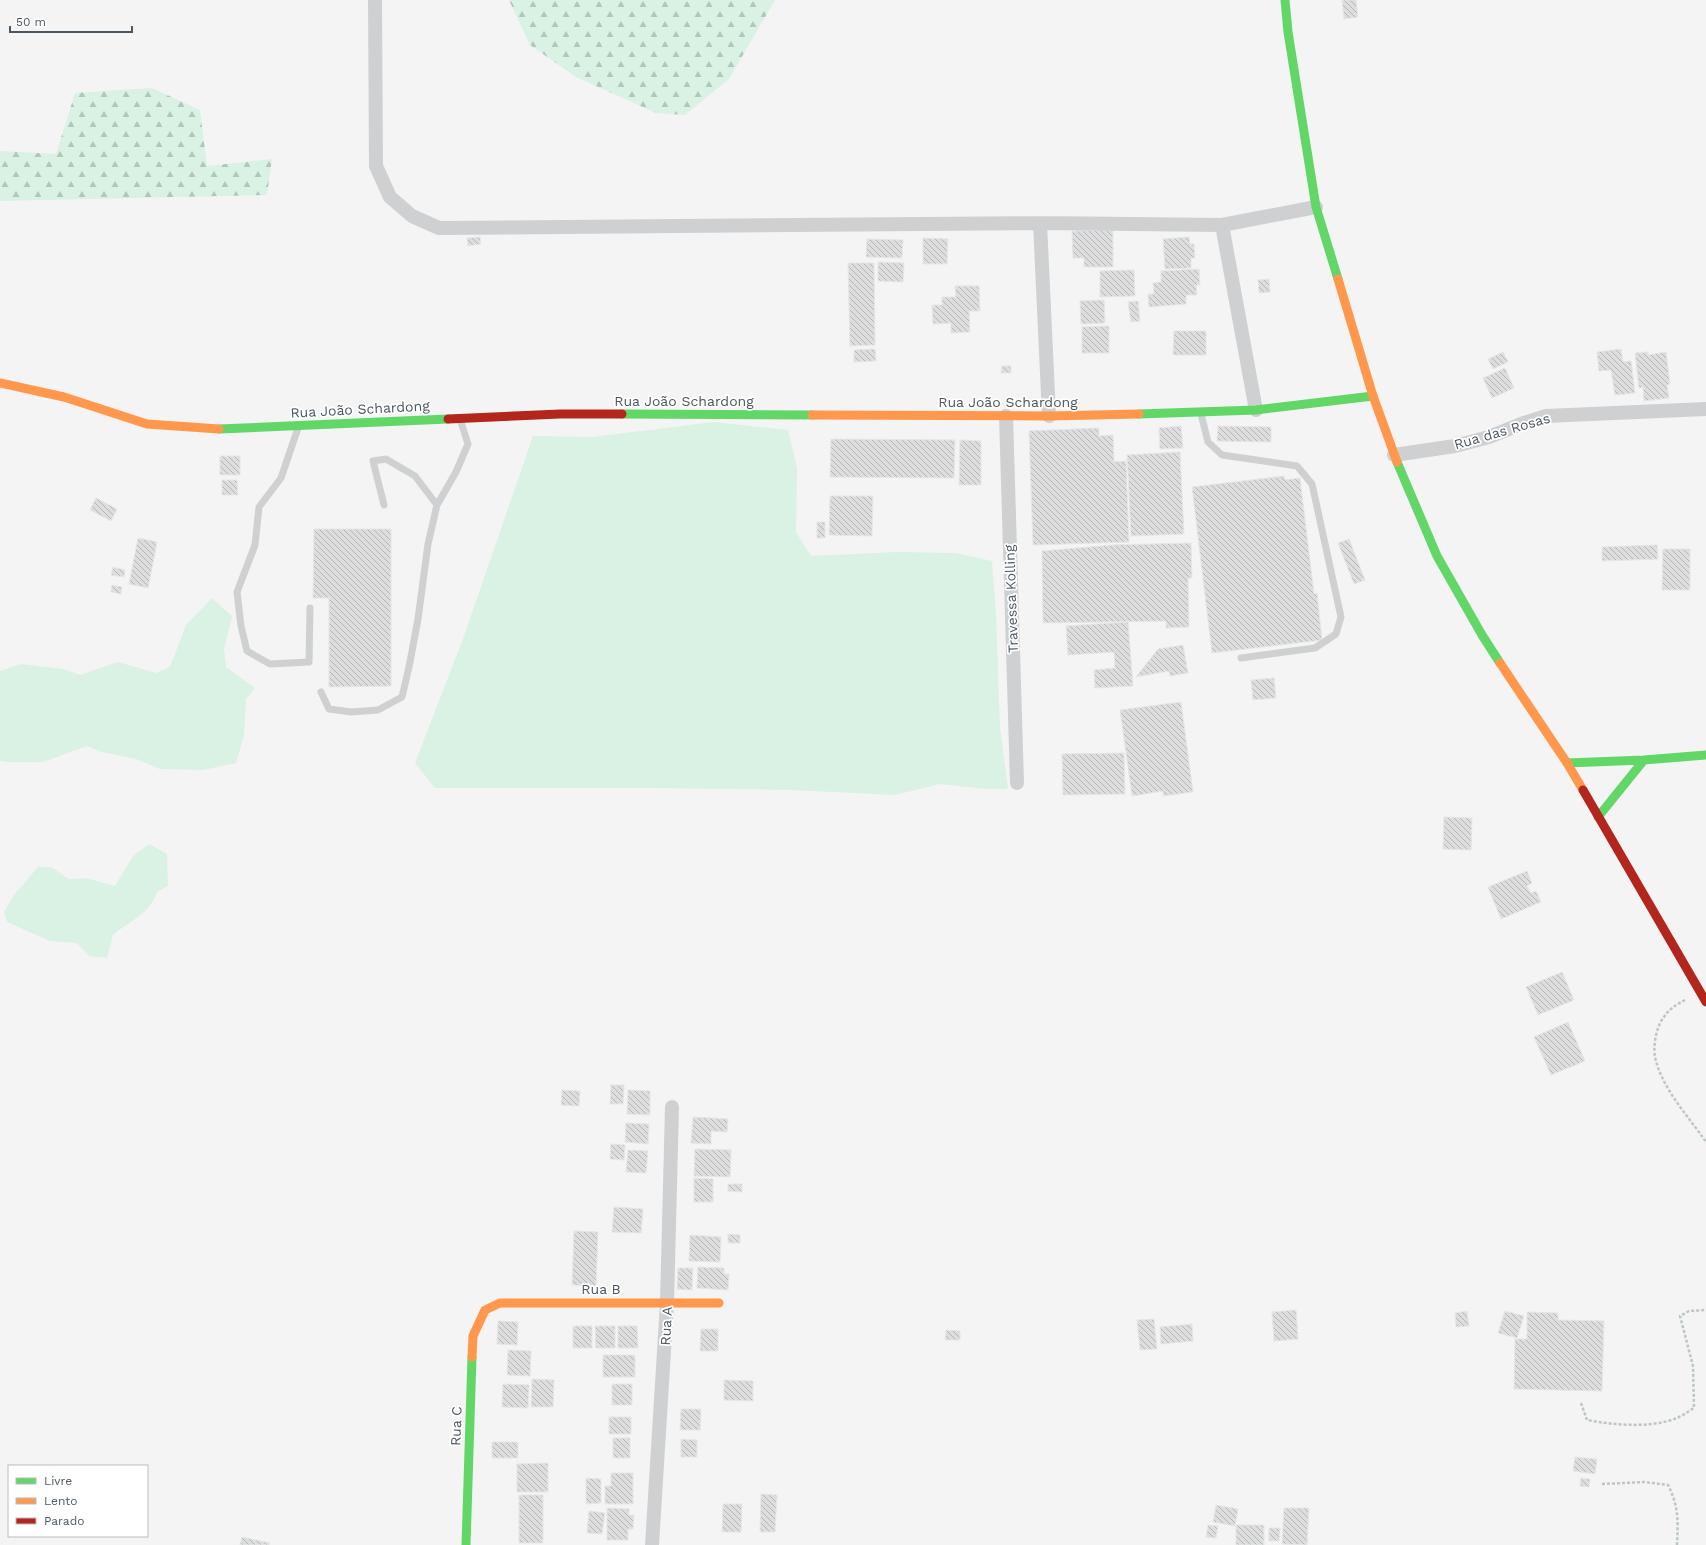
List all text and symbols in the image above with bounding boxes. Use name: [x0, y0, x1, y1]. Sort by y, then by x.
scale bar: [10, 8, 132, 34]
text: 50 m: [16, 15, 46, 29]
street label: Rua João Schardong: [614, 393, 754, 409]
street label: Rua João Schardong: [938, 394, 1078, 410]
street label: Rua João Schardong: [290, 397, 431, 421]
street label: Rua das Rosas: [1452, 410, 1552, 452]
street label: Travessa Kolling: [1001, 544, 1021, 654]
street label: Rua B: [581, 1281, 621, 1297]
street label: Rua A: [657, 1306, 675, 1346]
street label: Rua C: [447, 1406, 465, 1446]
legend: [8, 1465, 148, 1537]
text: Livre: [44, 1474, 72, 1488]
text: Lento: [44, 1494, 78, 1508]
text: Parado: [44, 1514, 84, 1528]

